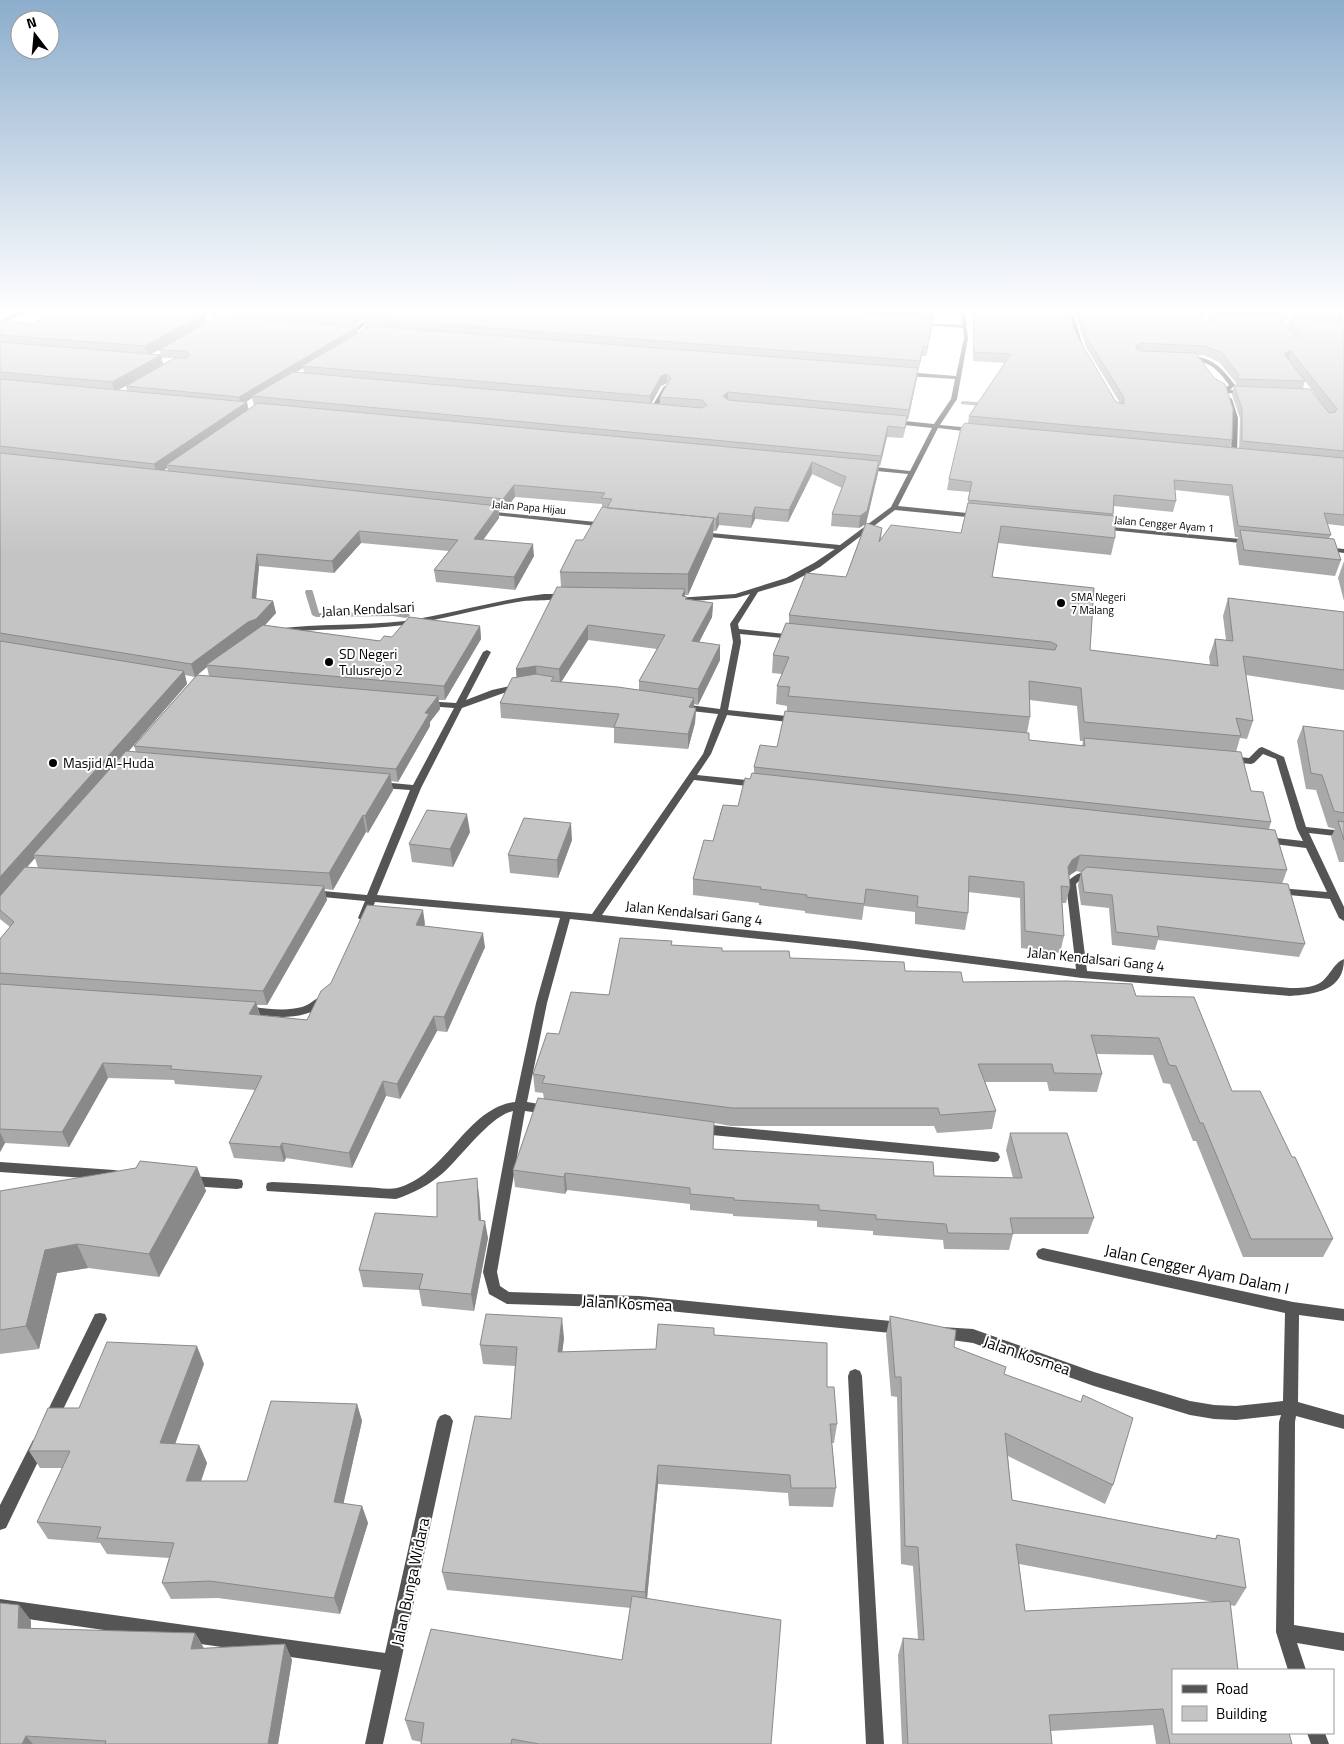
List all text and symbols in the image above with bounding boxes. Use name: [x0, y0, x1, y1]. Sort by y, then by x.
north arrow: [10, 10, 60, 60]
text: N: [24, 11, 39, 33]
street label: Jalan Papa Hijau: [491, 496, 567, 518]
street label: Jalan Cengger Ayam 1: [1113, 512, 1215, 536]
place label: SMA Negeri 7 Malang: [1071, 589, 1126, 618]
street label: Jalan Kendalsari: [321, 596, 415, 621]
marker: SMA Negeri 7 Malang: [1055, 597, 1067, 609]
place label: SD Negeri Tulusrejo 2: [339, 643, 403, 680]
marker: SD Negeri Tulusrejo 2: [323, 656, 335, 668]
place label: Masjid Al-Huda: [63, 752, 154, 773]
marker: Masjid Al-Huda: [47, 757, 59, 769]
street label: Jalan Kendalsari Gang 4: [624, 895, 764, 930]
street label: Jalan Kendalsari Gang 4: [1026, 941, 1166, 976]
street label: Jalan Cengger Ayam Dalam I: [1103, 1238, 1291, 1300]
street label: Jalan Kosmea: [581, 1289, 673, 1317]
street label: Jalan Kosmea: [980, 1329, 1074, 1381]
street label: Jalan Bunga Widara: [385, 1515, 435, 1649]
legend: [1172, 1669, 1334, 1734]
text: Road: [1216, 1677, 1248, 1700]
text: Building: [1216, 1702, 1267, 1725]

